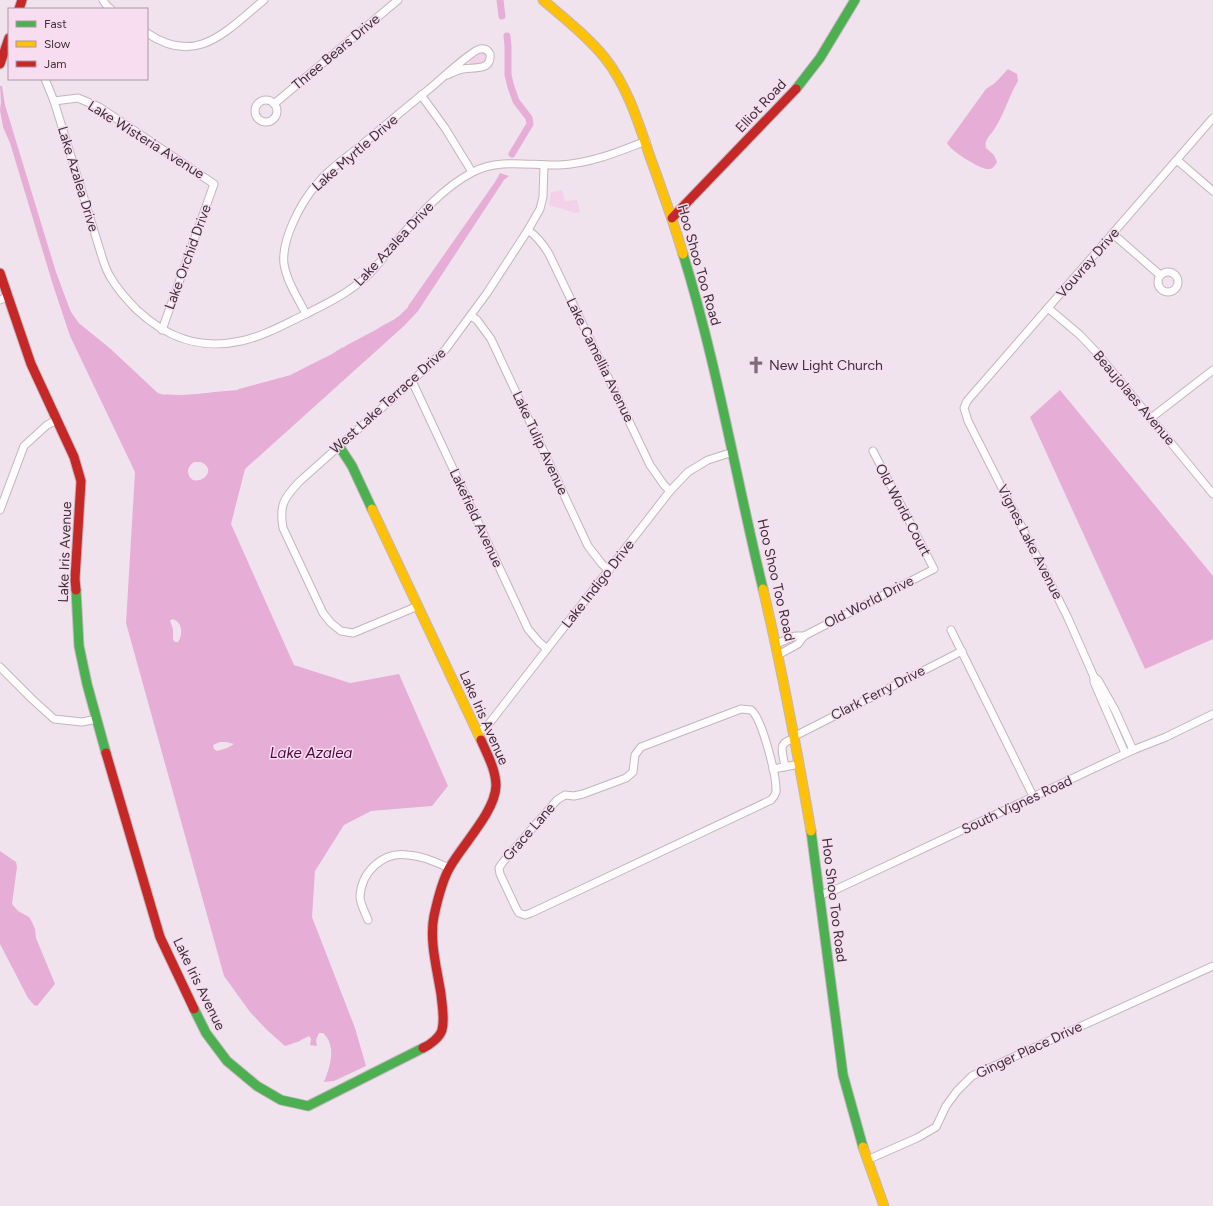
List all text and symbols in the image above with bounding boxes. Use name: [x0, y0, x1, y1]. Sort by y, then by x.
legend: [8, 8, 148, 80]
street label: Three Bears Drive: [289, 10, 384, 94]
text: Fast: [44, 17, 67, 31]
text: Slow: [44, 37, 71, 51]
text: Jam: [44, 57, 67, 71]
street label: Elliot Road: [732, 76, 790, 136]
street label: Lake Wisteria Avenue: [85, 97, 208, 183]
street label: Lake Myrtle Drive: [309, 111, 402, 195]
street label: Lake Azalea Drive: [54, 124, 102, 234]
street label: Lake Azalea Drive: [350, 198, 438, 290]
street label: Lake Orchid Drive: [161, 202, 215, 312]
street label: Hoo Shoo Too Road: [674, 203, 724, 327]
street label: Vouvray Drive: [1053, 224, 1123, 302]
street label: Lake Camellia Avenue: [562, 295, 638, 425]
street label: West Lake Terrace Drive: [327, 344, 450, 458]
street label: Beaujolaes Avenue: [1089, 347, 1179, 449]
church icon: New Light Church: [746, 355, 766, 375]
place label: New Light Church: [769, 357, 883, 374]
street label: Lake Tulip Avenue: [509, 388, 572, 498]
street label: Old World Court: [872, 461, 934, 559]
street label: Lakefield Avenue: [446, 466, 506, 570]
street label: Vignes Lake Avenue: [994, 482, 1066, 602]
street label: Lake Iris Avenue: [55, 501, 75, 603]
street label: Hoo Shoo Too Road: [754, 517, 798, 643]
street label: Lake Indigo Drive: [558, 536, 638, 632]
street label: Old World Drive: [821, 572, 917, 632]
street label: Clark Ferry Drive: [828, 662, 928, 724]
street label: Lake Iris Avenue: [456, 668, 513, 768]
water label: Lake Azalea: [270, 744, 352, 762]
street label: South Vignes Road: [959, 772, 1075, 838]
street label: Grace Lane: [499, 799, 559, 864]
street label: Hoo Shoo Too Road: [818, 837, 850, 963]
street label: Lake Iris Avenue: [169, 935, 229, 1034]
street label: Ginger Place Drive: [973, 1018, 1085, 1082]

